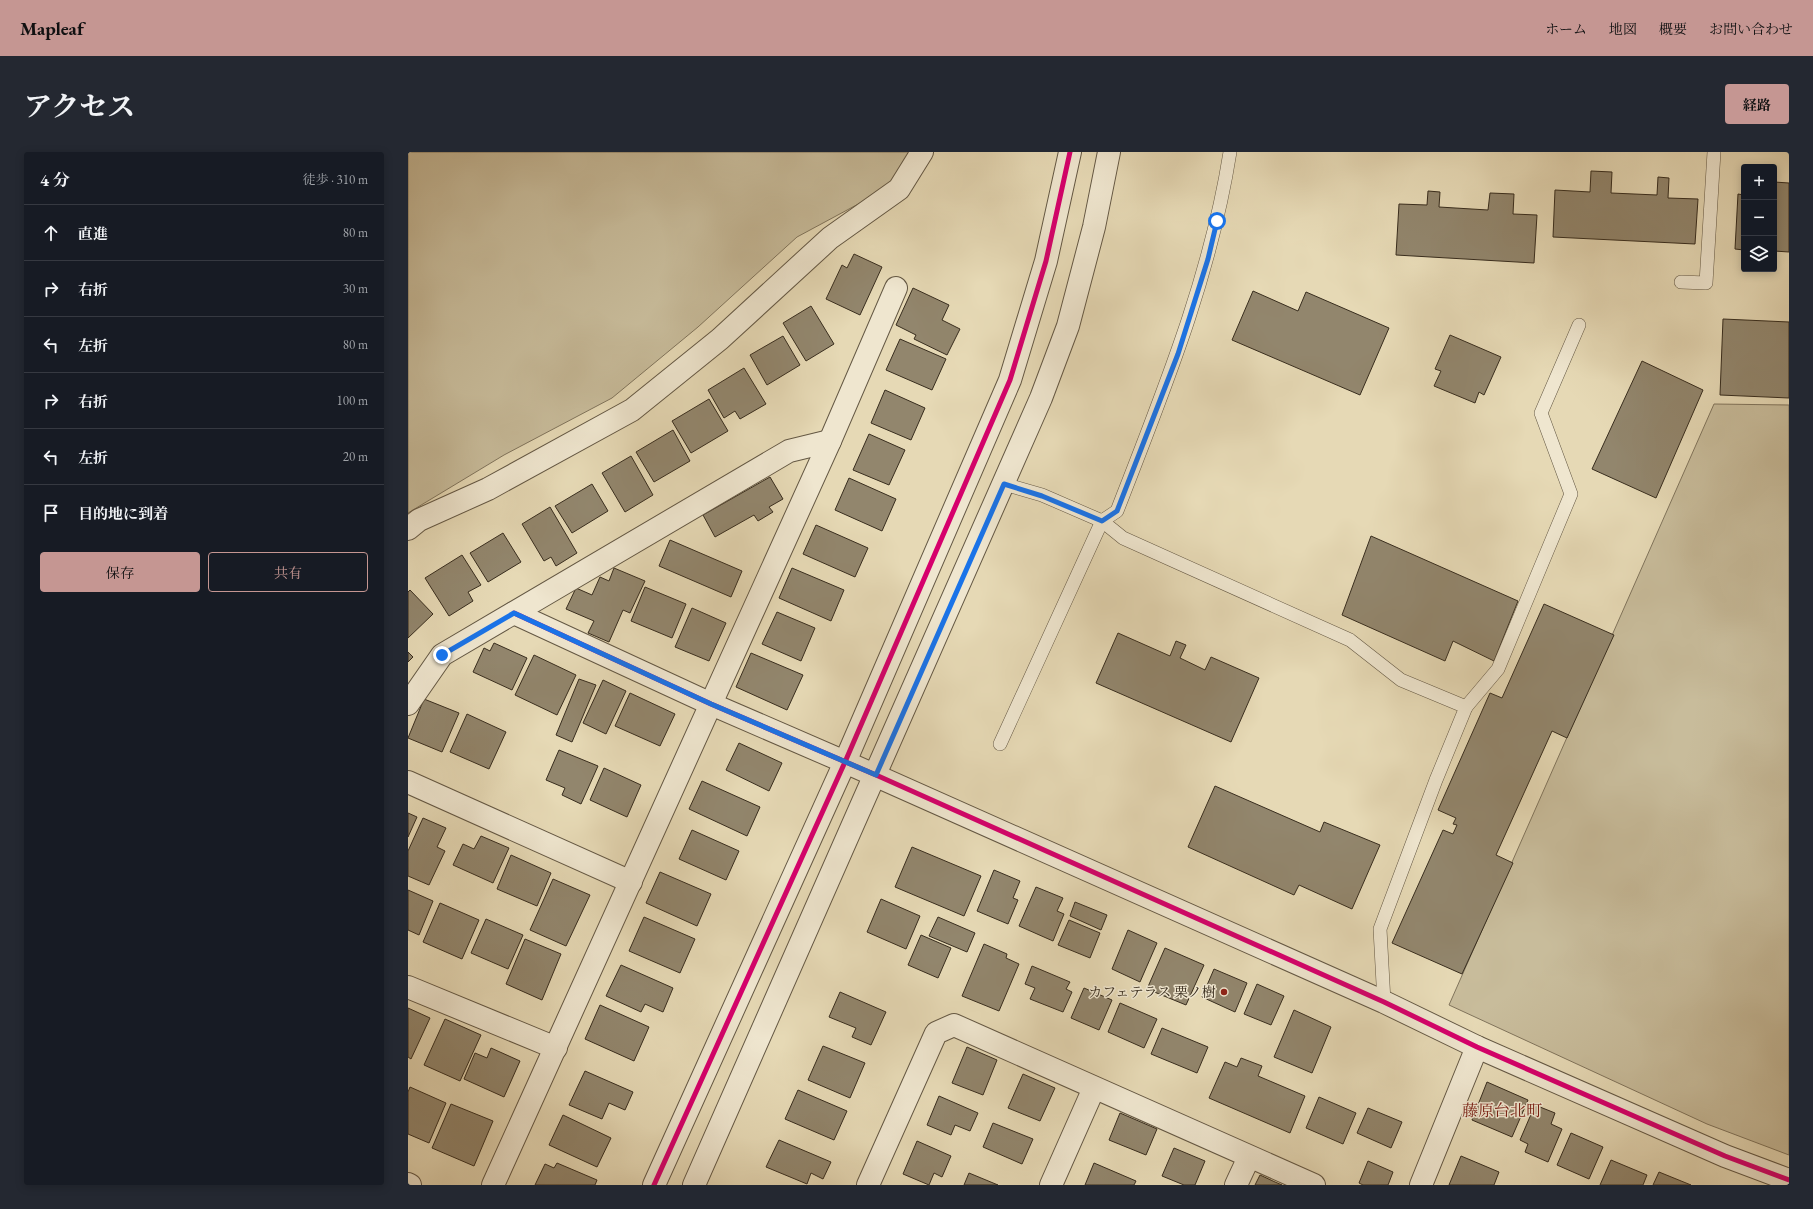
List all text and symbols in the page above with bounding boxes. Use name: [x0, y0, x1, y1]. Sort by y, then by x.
text: Mapleaf: [20, 16, 84, 41]
text: ホーム: [1545, 20, 1587, 38]
text: 地図: [1609, 20, 1637, 38]
text: 概要: [1659, 20, 1687, 38]
text: お問い合わせ: [1709, 20, 1793, 38]
button: 経路: [1725, 84, 1789, 124]
text: アクセス: [24, 88, 135, 124]
map controls: [1741, 164, 1777, 272]
button: +: [1741, 164, 1777, 200]
text: 4 分: [40, 169, 70, 191]
text: 徒歩 · 310 m: [303, 171, 368, 188]
button: −: [1741, 200, 1777, 236]
route start: [1208, 212, 1226, 230]
icon: ahead: [40, 222, 62, 244]
text: 直進: [78, 224, 108, 243]
text: 80 m: [343, 224, 368, 241]
button: layers: [1741, 236, 1777, 272]
icon: right: [40, 278, 62, 300]
text: 右折: [78, 280, 108, 299]
text: 30 m: [343, 280, 368, 297]
icon: left: [40, 334, 62, 356]
text: 左折: [78, 336, 108, 355]
text: 80 m: [343, 336, 368, 353]
icon: right: [40, 390, 62, 412]
text: 右折: [78, 392, 108, 411]
text: 100 m: [337, 392, 368, 409]
icon: left: [40, 446, 62, 468]
text: 左折: [78, 448, 108, 467]
text: 20 m: [343, 448, 368, 465]
icon: arrive: [40, 502, 62, 524]
text: 目的地に到着: [78, 504, 168, 523]
button: 保存: [40, 552, 200, 592]
button: 共有: [208, 552, 368, 592]
route end: [433, 646, 451, 664]
place label: カフェテラス 栗ノ樹: [1088, 983, 1216, 1001]
marker: カフェテラス 栗ノ樹: [1219, 987, 1229, 997]
district label: 藤原台北町: [1462, 1100, 1542, 1121]

